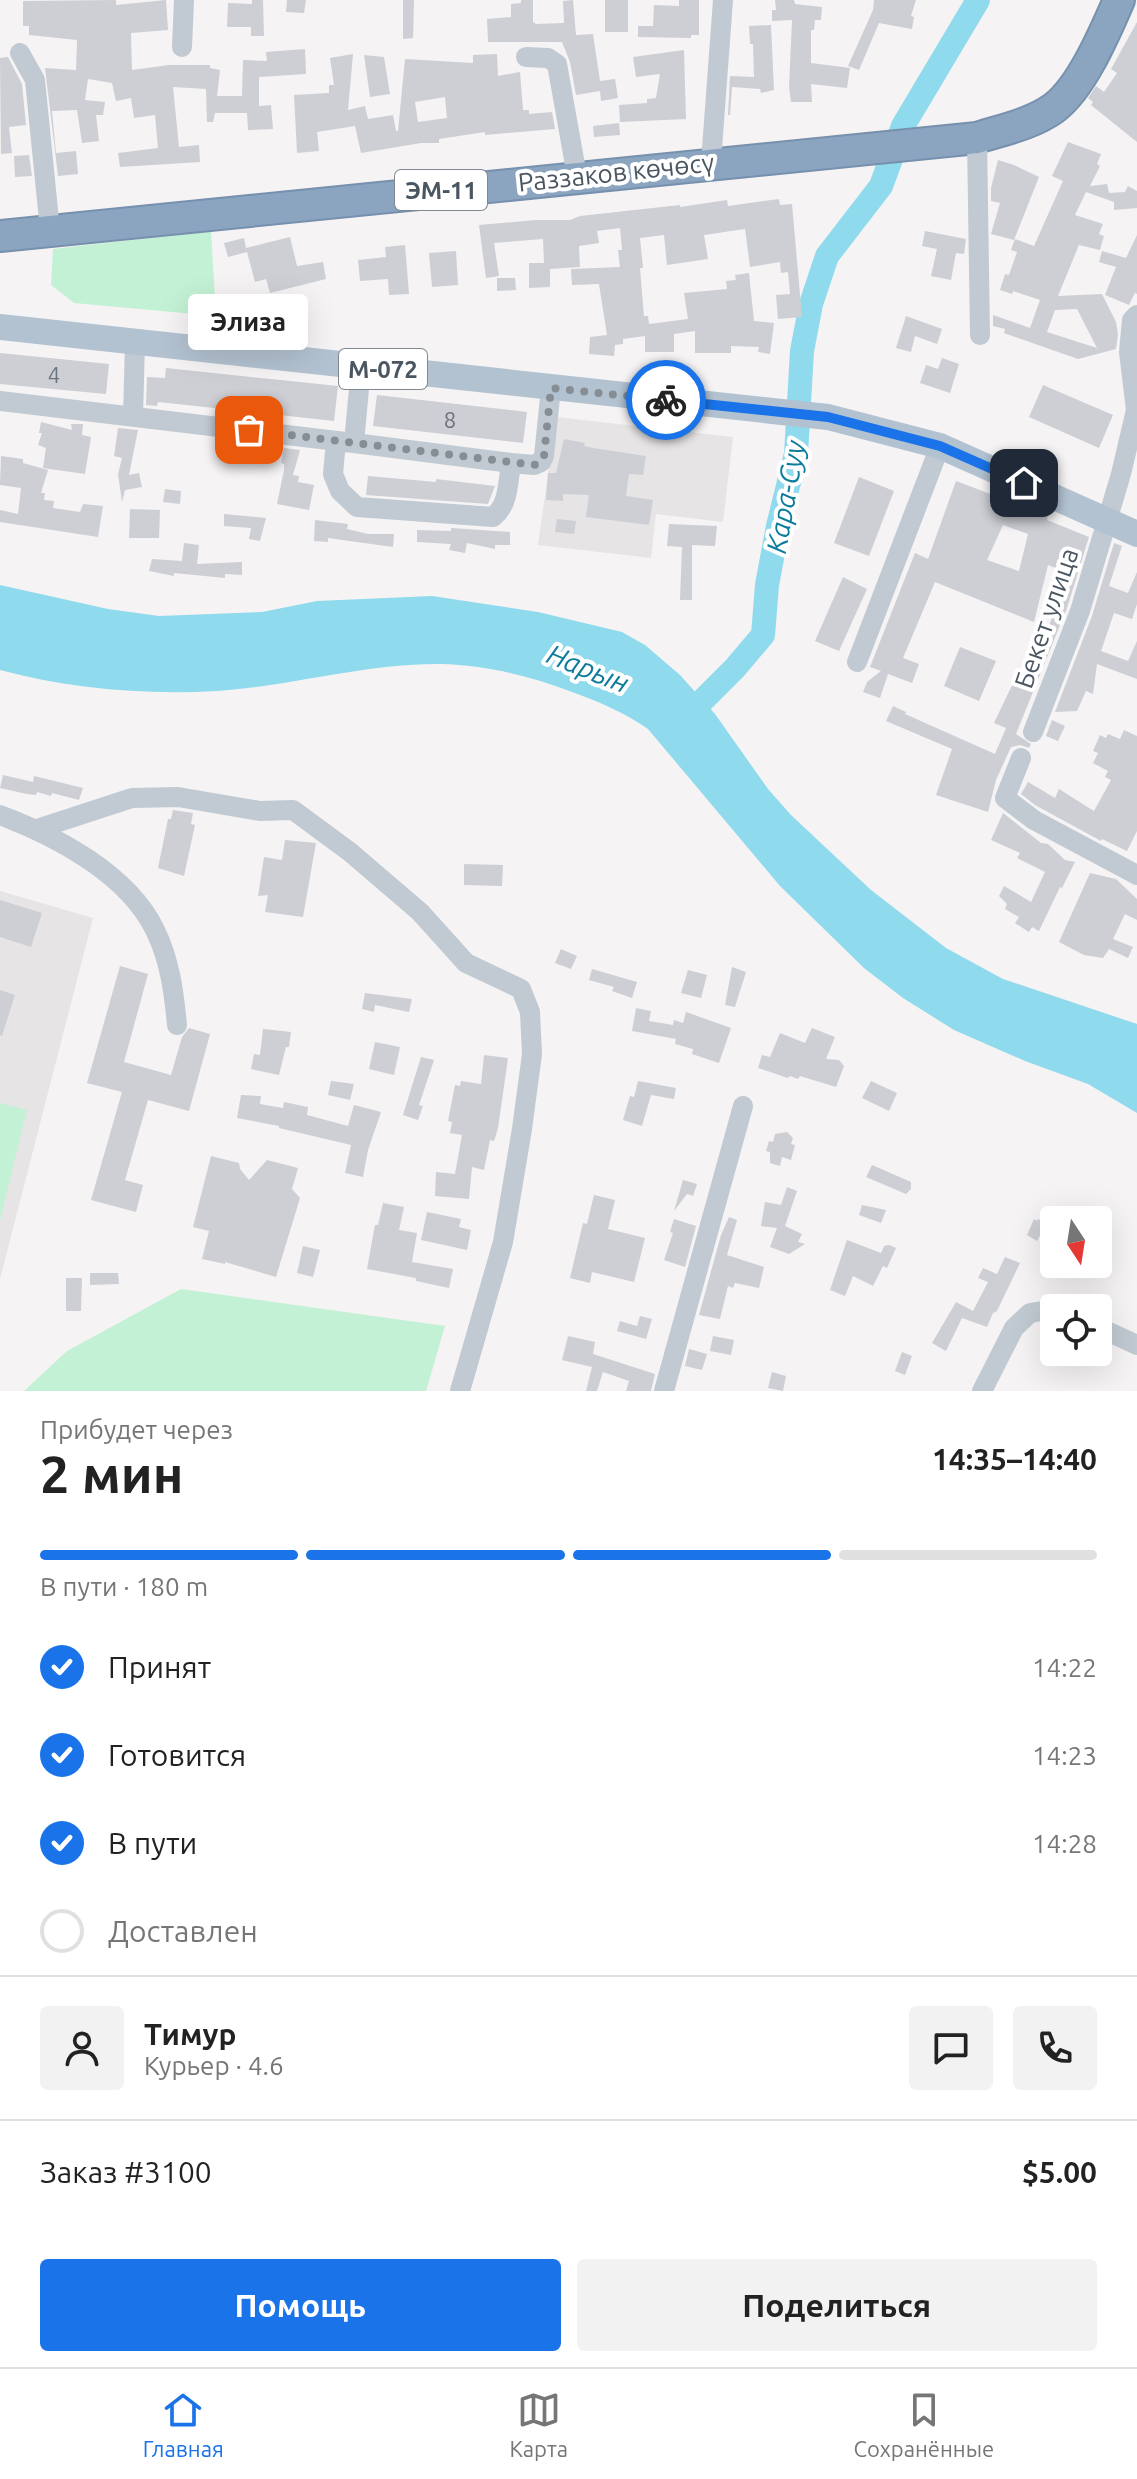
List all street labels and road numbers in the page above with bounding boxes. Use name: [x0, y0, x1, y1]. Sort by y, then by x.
street label: Раззаков көчөсү: [516, 147, 716, 197]
road number: ЭМ-11: [395, 170, 487, 210]
road number: М-072: [339, 349, 427, 389]
street label: Бекет улица: [1008, 544, 1084, 692]

